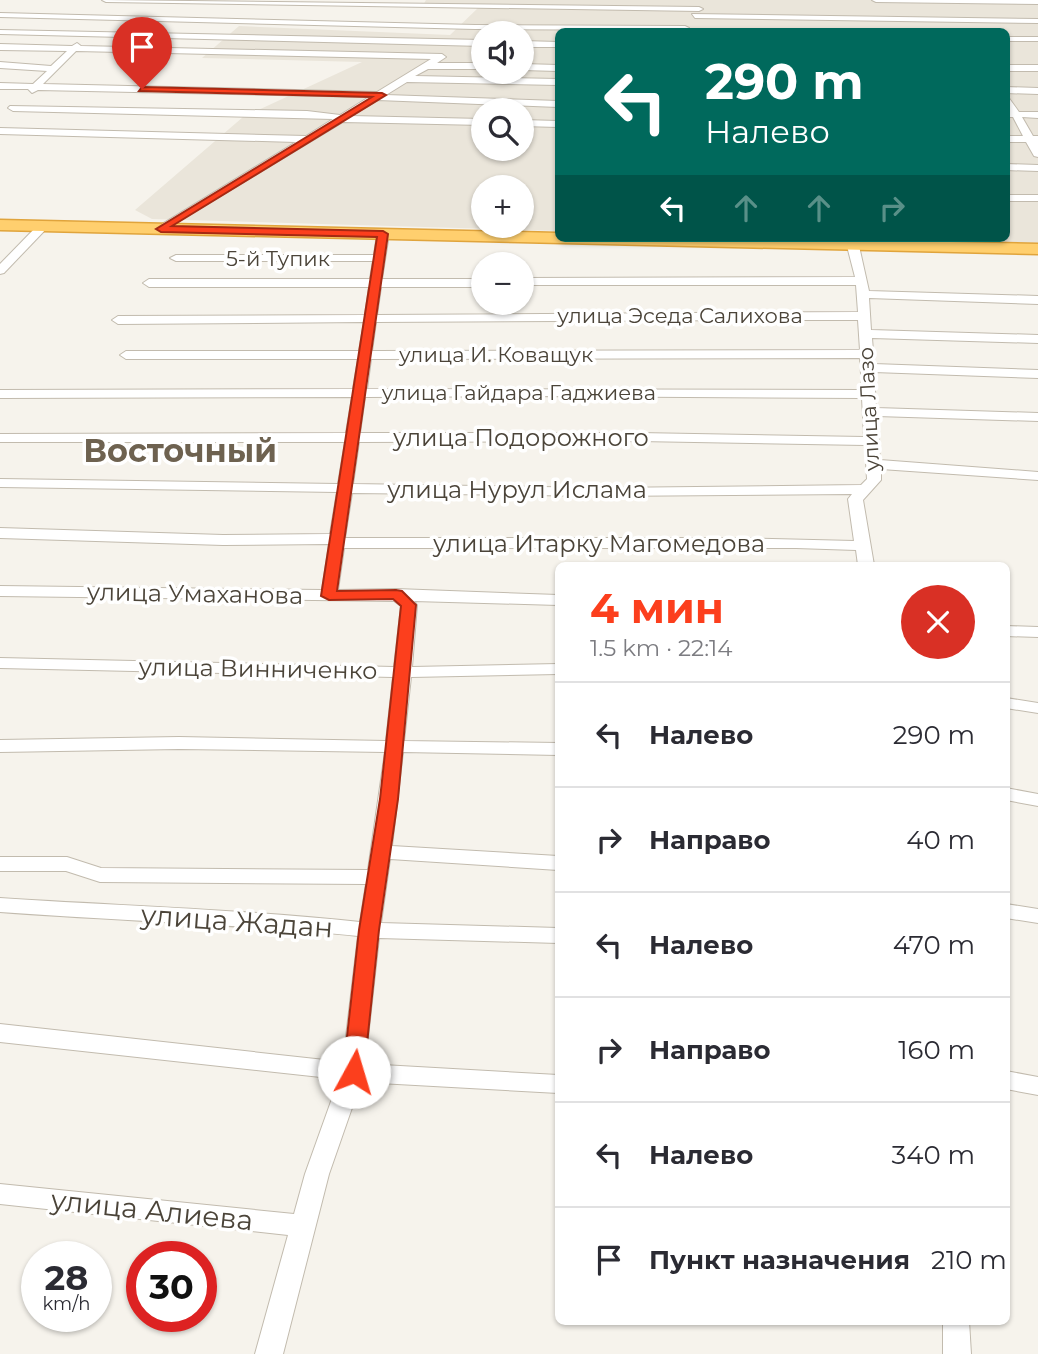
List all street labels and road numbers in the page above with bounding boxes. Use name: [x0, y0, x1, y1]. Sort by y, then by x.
street label: 5-й Тупик: [226, 246, 330, 271]
street label: улица Эседа Салихова: [556, 303, 803, 328]
street label: улица И. Коващук: [398, 342, 593, 367]
street label: улица Лазо: [853, 346, 884, 473]
street label: улица Гайдара Гаджиева: [381, 380, 656, 405]
street label: улица Подорожного: [392, 423, 649, 452]
street label: улица Нурул Ислама: [386, 475, 647, 504]
street label: улица Итарку Магомедова: [432, 529, 765, 558]
street label: улица Умаханова: [86, 577, 303, 610]
street label: улица Винниченко: [137, 652, 378, 685]
street label: улица Жадан: [139, 897, 334, 945]
street label: улица Алиева: [48, 1182, 255, 1238]

